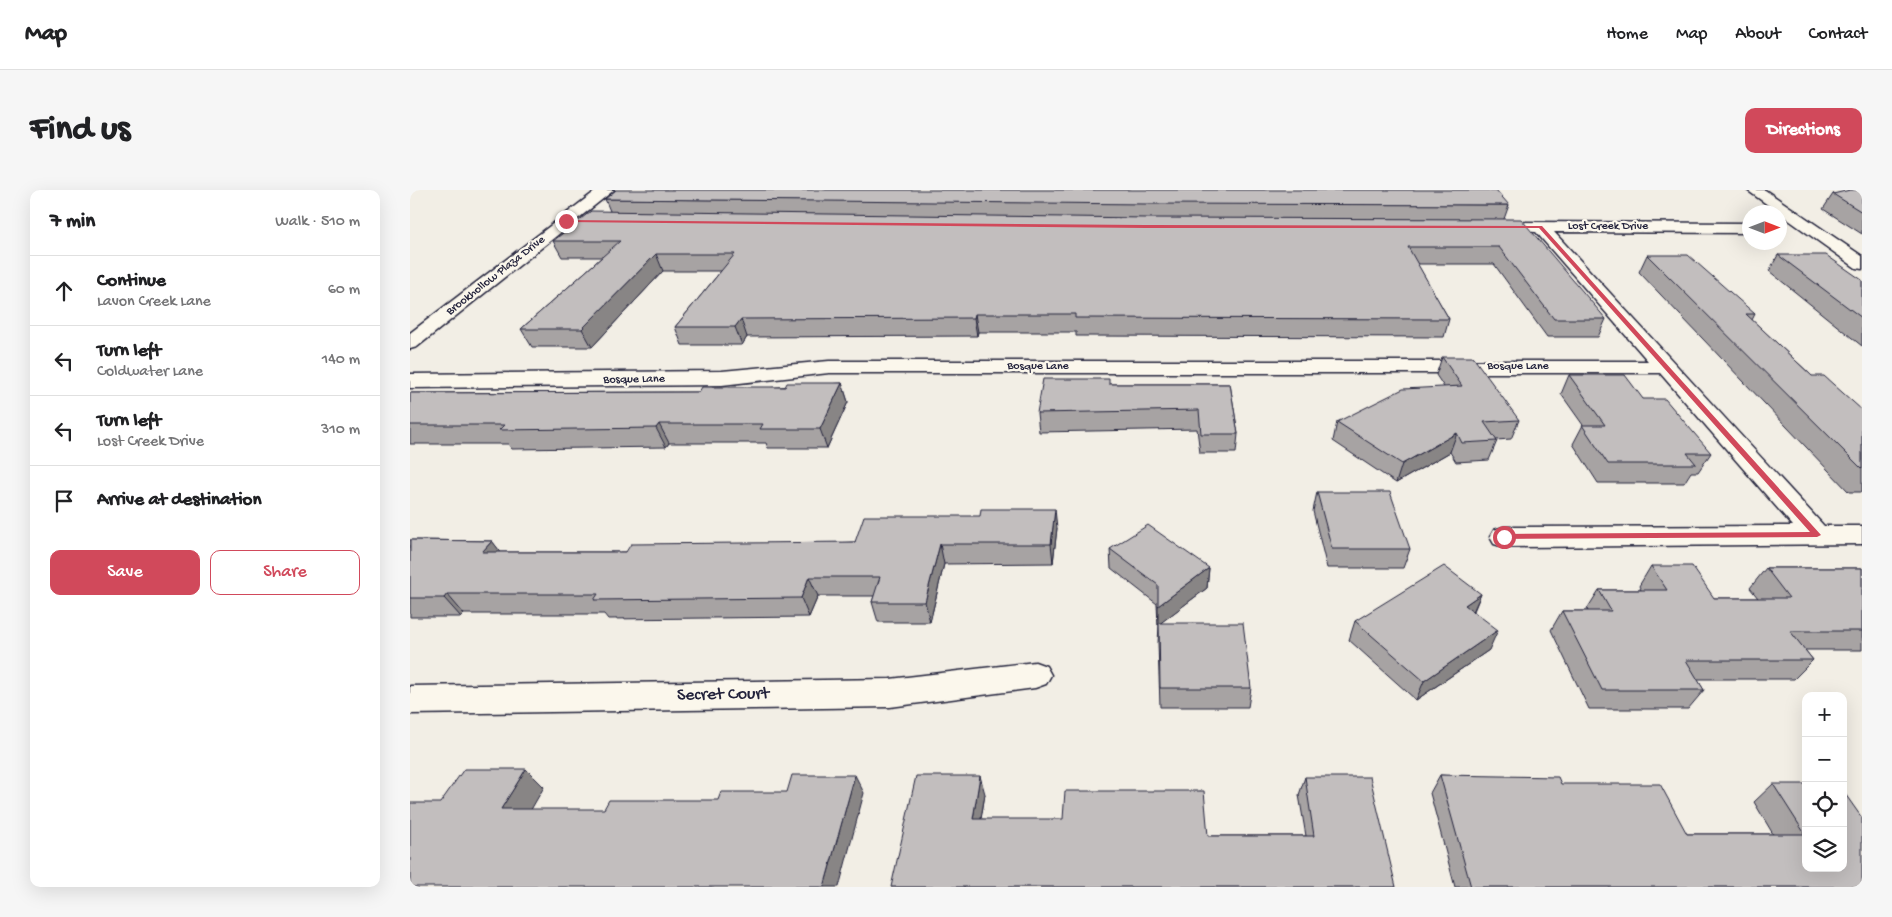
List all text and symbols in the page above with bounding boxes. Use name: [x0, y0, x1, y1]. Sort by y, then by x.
text: Map: [25, 20, 67, 49]
text: Home: [1606, 24, 1648, 45]
text: Map: [1676, 24, 1707, 45]
text: About: [1735, 24, 1781, 45]
text: Contact: [1809, 24, 1867, 45]
button: Directions: [1745, 108, 1862, 153]
text: Find us: [30, 110, 130, 151]
north arrow: [1742, 205, 1787, 250]
text: 7 min: [50, 210, 95, 235]
route end: [555, 210, 578, 233]
text: Walk · 510 m: [275, 213, 360, 232]
street label: Lost Creek Drive: [1568, 220, 1649, 234]
street label: Brookhollow Plaza Drive: [443, 233, 549, 320]
text: Continue: [97, 270, 166, 293]
icon: ahead: [50, 277, 78, 305]
text: 60 m: [328, 281, 360, 300]
text: Lavon Creek Lane: [97, 293, 211, 312]
text: Turn left: [97, 340, 161, 363]
icon: left: [50, 347, 78, 375]
text: 140 m: [322, 351, 360, 370]
street label: Bosque Lane: [1006, 360, 1070, 374]
street label: Bosque Lane: [1486, 360, 1550, 374]
text: Coldwater Lane: [97, 363, 203, 382]
street label: Bosque Lane: [602, 372, 666, 388]
text: Turn left: [97, 410, 161, 433]
icon: left: [50, 417, 78, 445]
text: 310 m: [321, 421, 360, 440]
text: Lost Creek Drive: [97, 433, 204, 452]
icon: arrive: [50, 487, 78, 515]
text: Arrive at destination: [97, 489, 261, 512]
route start: [1493, 526, 1516, 549]
button: Save: [50, 550, 200, 595]
button: Share: [210, 550, 360, 595]
street label: Secret Court: [677, 684, 771, 706]
map controls: [1802, 692, 1847, 872]
button: +: [1802, 692, 1847, 737]
button: −: [1802, 737, 1847, 782]
button: locate: [1802, 782, 1847, 827]
button: layers: [1802, 827, 1847, 872]

